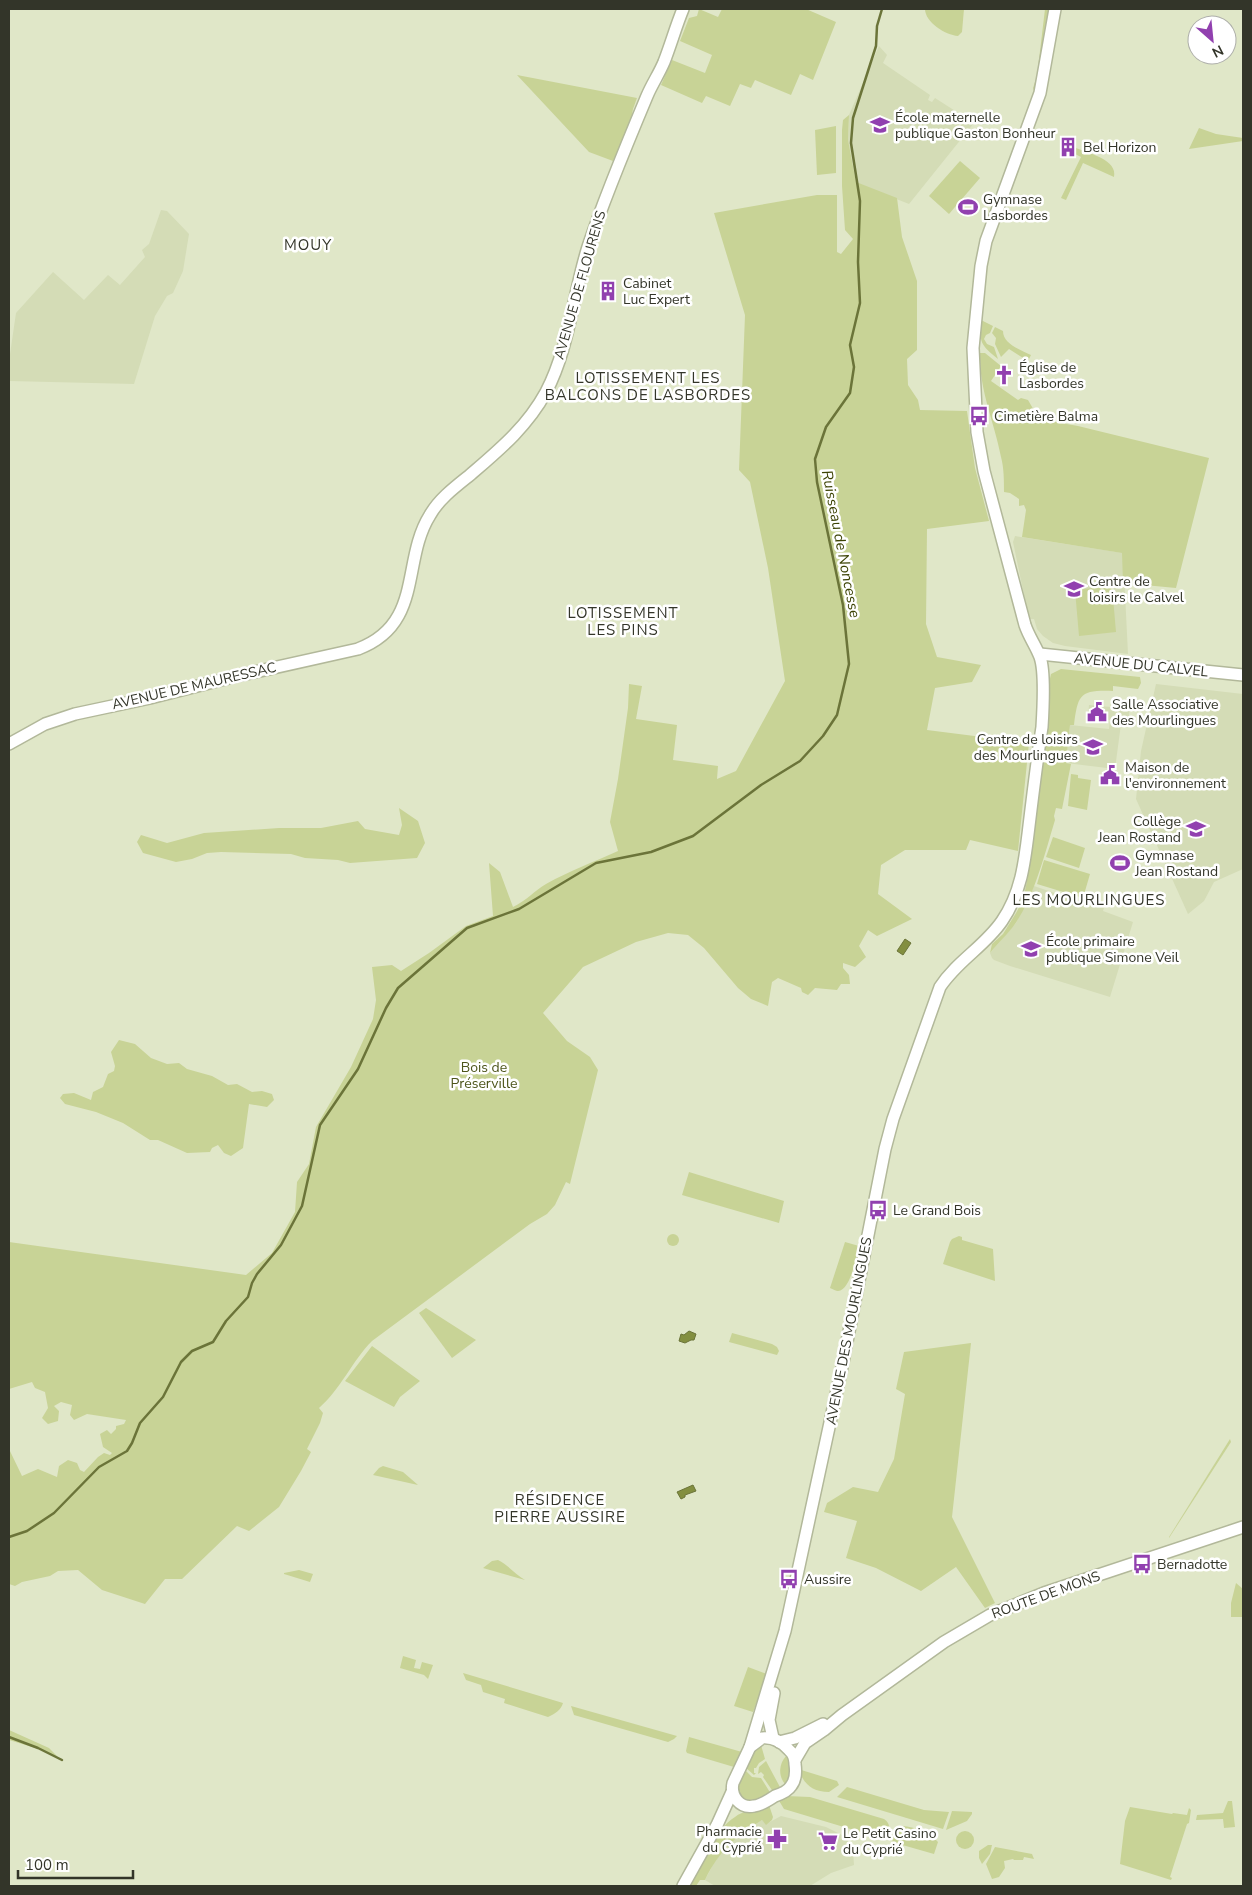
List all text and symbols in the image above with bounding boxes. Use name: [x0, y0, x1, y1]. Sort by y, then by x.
north arrow: [1187, 15, 1237, 65]
text: N: [1209, 40, 1227, 62]
place label: École maternelle publique Gaston Bonheur: [895, 108, 1056, 143]
school or university icon: École maternelle publique Gaston Bonheur: [869, 114, 891, 136]
building icon: Bel Horizon: [1057, 136, 1079, 158]
place label: Bel Horizon: [1083, 138, 1156, 157]
place label: Gymnase Lasbordes: [983, 190, 1048, 225]
sports icon: Gymnase Lasbordes: [957, 196, 979, 218]
street label: AVENUE DE FLOURENS: [550, 208, 610, 362]
district label: MOUY: [284, 235, 332, 255]
place label: Cabinet Luc Expert: [623, 274, 690, 309]
building icon: Cabinet Luc Expert: [597, 280, 619, 302]
place label: Église de Lasbordes: [1019, 358, 1084, 393]
church icon: Église de Lasbordes: [993, 364, 1015, 386]
district label: LOTISSEMENT LES BALCONS DE LASBORDES: [545, 368, 751, 405]
bus stop icon: Cimetière Balma: [968, 405, 990, 427]
place label: Cimetière Balma: [994, 407, 1098, 426]
water label: Ruisseau de Noncesse: [817, 468, 865, 620]
place label: Centre de loisirs le Calvel: [1089, 572, 1185, 607]
school or university icon: Centre de loisirs le Calvel: [1063, 578, 1085, 600]
district label: LOTISSEMENT LES PINS: [567, 603, 679, 640]
street label: AVENUE DU CALVEL: [1073, 649, 1209, 682]
street label: AVENUE DE MAURESSAC: [110, 658, 278, 714]
place label: Salle Associative des Mourlingues: [1112, 695, 1219, 730]
public building icon: Salle Associative des Mourlingues: [1086, 701, 1108, 723]
place label: Centre de loisirs des Mourlingues: [974, 730, 1078, 765]
school or university icon: Centre de loisirs des Mourlingues: [1082, 736, 1104, 758]
place label: Maison de l'environnement: [1125, 758, 1226, 793]
public building icon: Maison de l'environnement: [1099, 764, 1121, 786]
place label: Collège Jean Rostand: [1097, 812, 1181, 847]
school or university icon: Collège Jean Rostand: [1185, 818, 1207, 840]
place label: Gymnase Jean Rostand: [1134, 846, 1218, 881]
sports icon: Gymnase Jean Rostand: [1109, 852, 1131, 874]
district label: LES MOURLINGUES: [1013, 890, 1165, 910]
place label: École primaire publique Simone Veil: [1046, 932, 1180, 967]
school or university icon: École primaire publique Simone Veil: [1020, 938, 1042, 960]
park label: Bois de Préserville: [451, 1058, 517, 1093]
bus stop icon: Le Grand Bois: [867, 1199, 889, 1221]
place label: Le Grand Bois: [893, 1201, 981, 1220]
street label: AVENUE DES MOURLINGUES: [821, 1235, 877, 1427]
district label: RÉSIDENCE PIERRE AUSSIRE: [494, 1490, 626, 1527]
bus stop icon: Bernadotte: [1131, 1553, 1153, 1575]
place label: Bernadotte: [1157, 1555, 1227, 1574]
street label: ROUTE DE MONS: [989, 1566, 1103, 1623]
bus stop icon: Aussire: [778, 1568, 800, 1590]
place label: Aussire: [804, 1570, 851, 1589]
place label: Pharmacie du Cyprié: [696, 1822, 762, 1857]
place label: Le Petit Casino du Cyprié: [843, 1824, 937, 1859]
pharmacy icon: Pharmacie du Cyprié: [766, 1828, 788, 1850]
supermarket icon: Le Petit Casino du Cyprié: [817, 1830, 839, 1852]
scale bar: [18, 1848, 132, 1880]
text: 100 m: [25, 1855, 69, 1875]

